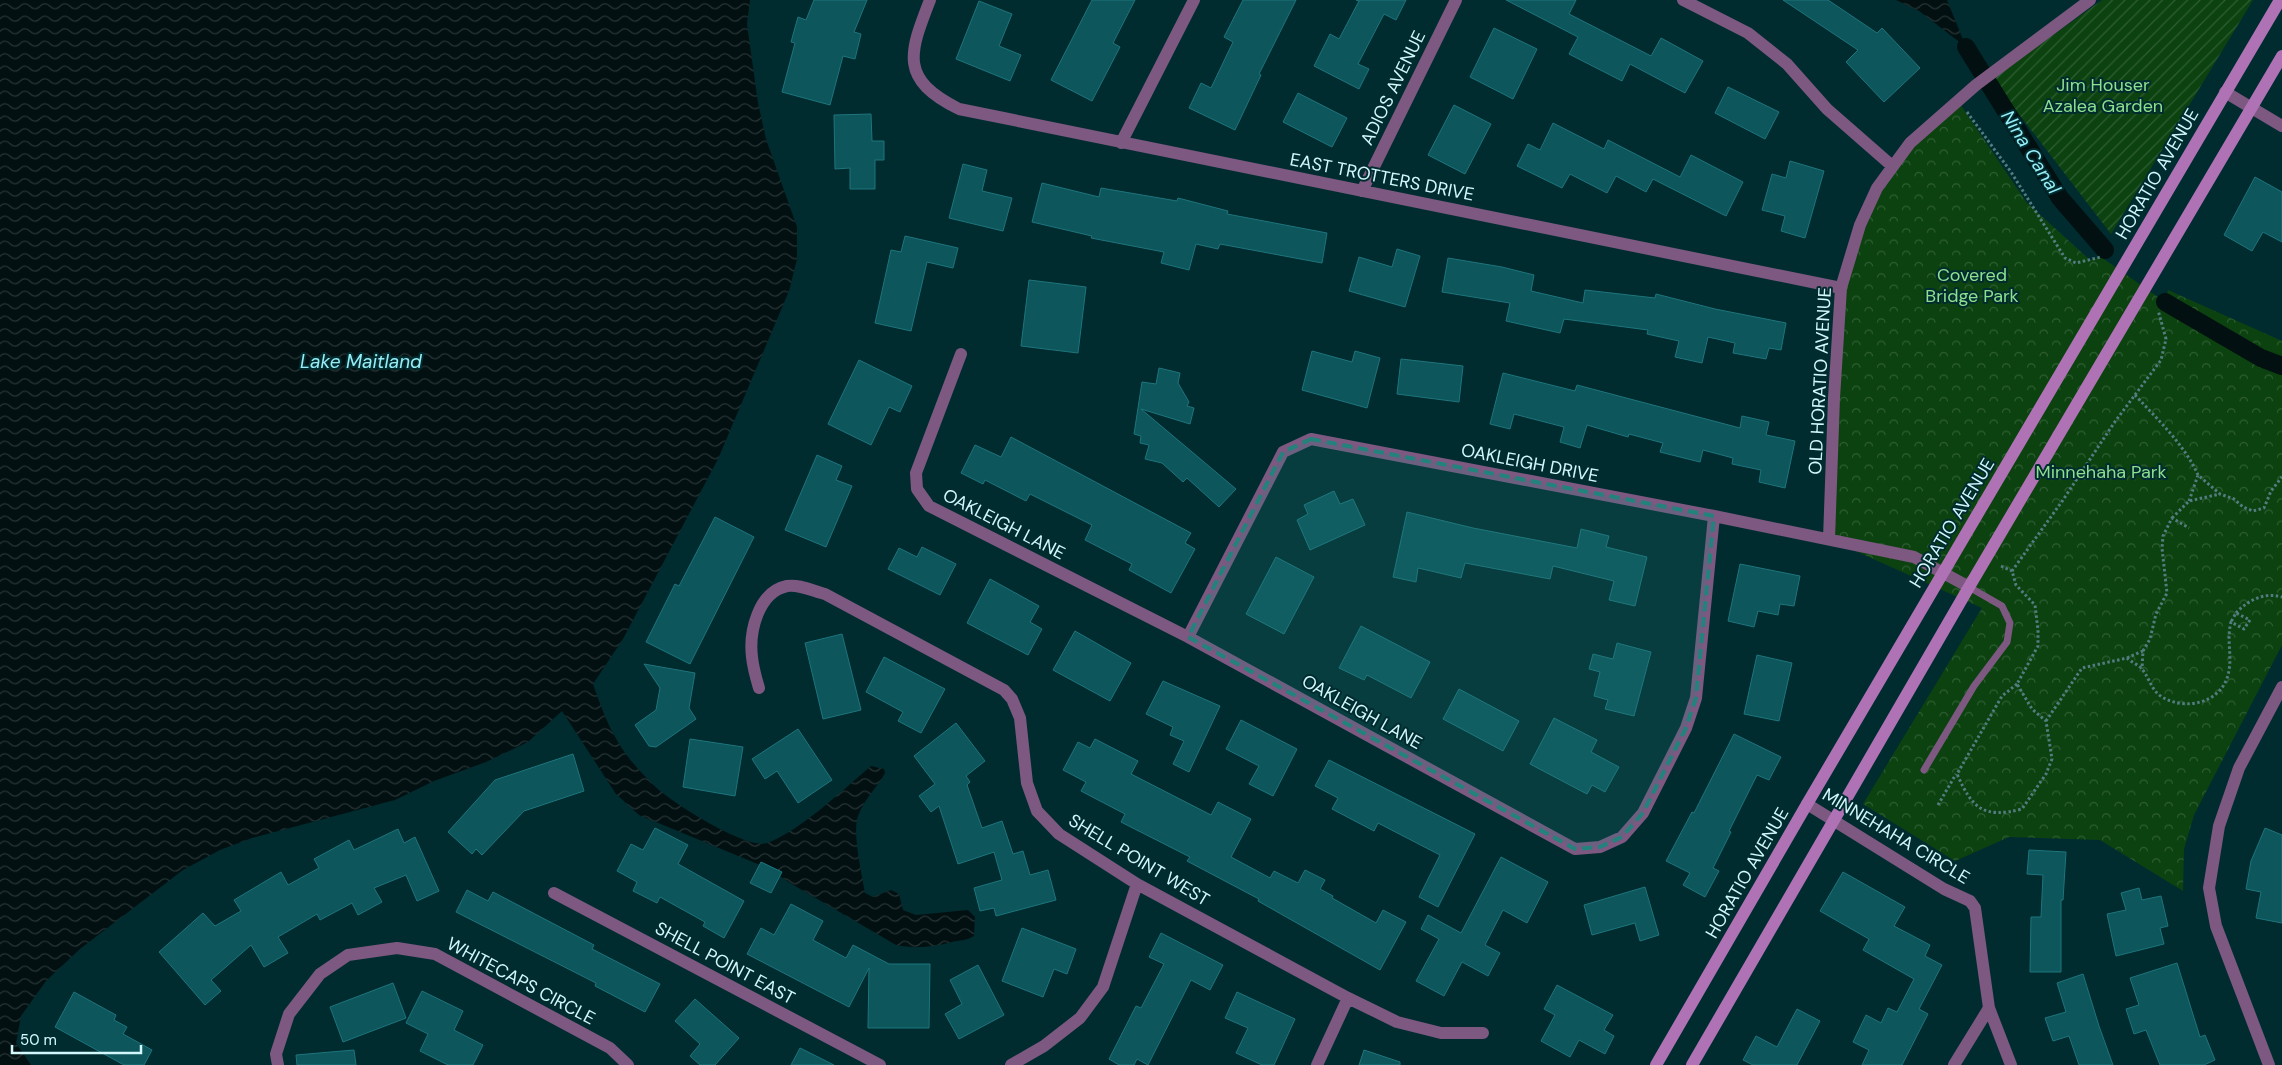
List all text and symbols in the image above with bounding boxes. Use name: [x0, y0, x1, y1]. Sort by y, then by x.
street label: ADIOS AVENUE: [1355, 27, 1431, 149]
park label: Jim Houser Azalea Garden: [2043, 73, 2163, 118]
street label: HORATIO AVENUE: [2110, 104, 2204, 244]
water label: Nina Canal: [1995, 105, 2067, 199]
street label: EAST TROTTERS DRIVE: [1288, 147, 1476, 207]
park label: Covered Bridge Park: [1925, 263, 2019, 308]
street label: OLD HORATIO AVENUE: [1803, 287, 1837, 475]
water label: Lake Maitland: [300, 349, 423, 374]
street label: OAKLEIGH DRIVE: [1459, 438, 1601, 488]
street label: HORATIO AVENUE: [1904, 454, 2000, 592]
park label: Minnehaha Park: [2036, 460, 2166, 484]
street label: OAKLEIGH LANE: [939, 483, 1069, 565]
street label: OAKLEIGH LANE: [1298, 669, 1426, 755]
street label: MINNEHAHA CIRCLE: [1818, 782, 1974, 890]
street label: HORATIO AVENUE: [1700, 803, 1794, 943]
street label: SHELL POINT WEST: [1064, 808, 1214, 912]
street label: SHELL POINT EAST: [651, 916, 799, 1010]
street label: WHITECAPS CIRCLE: [443, 932, 599, 1030]
scale bar: [12, 1022, 141, 1054]
text: 50 m: [20, 1030, 57, 1050]

